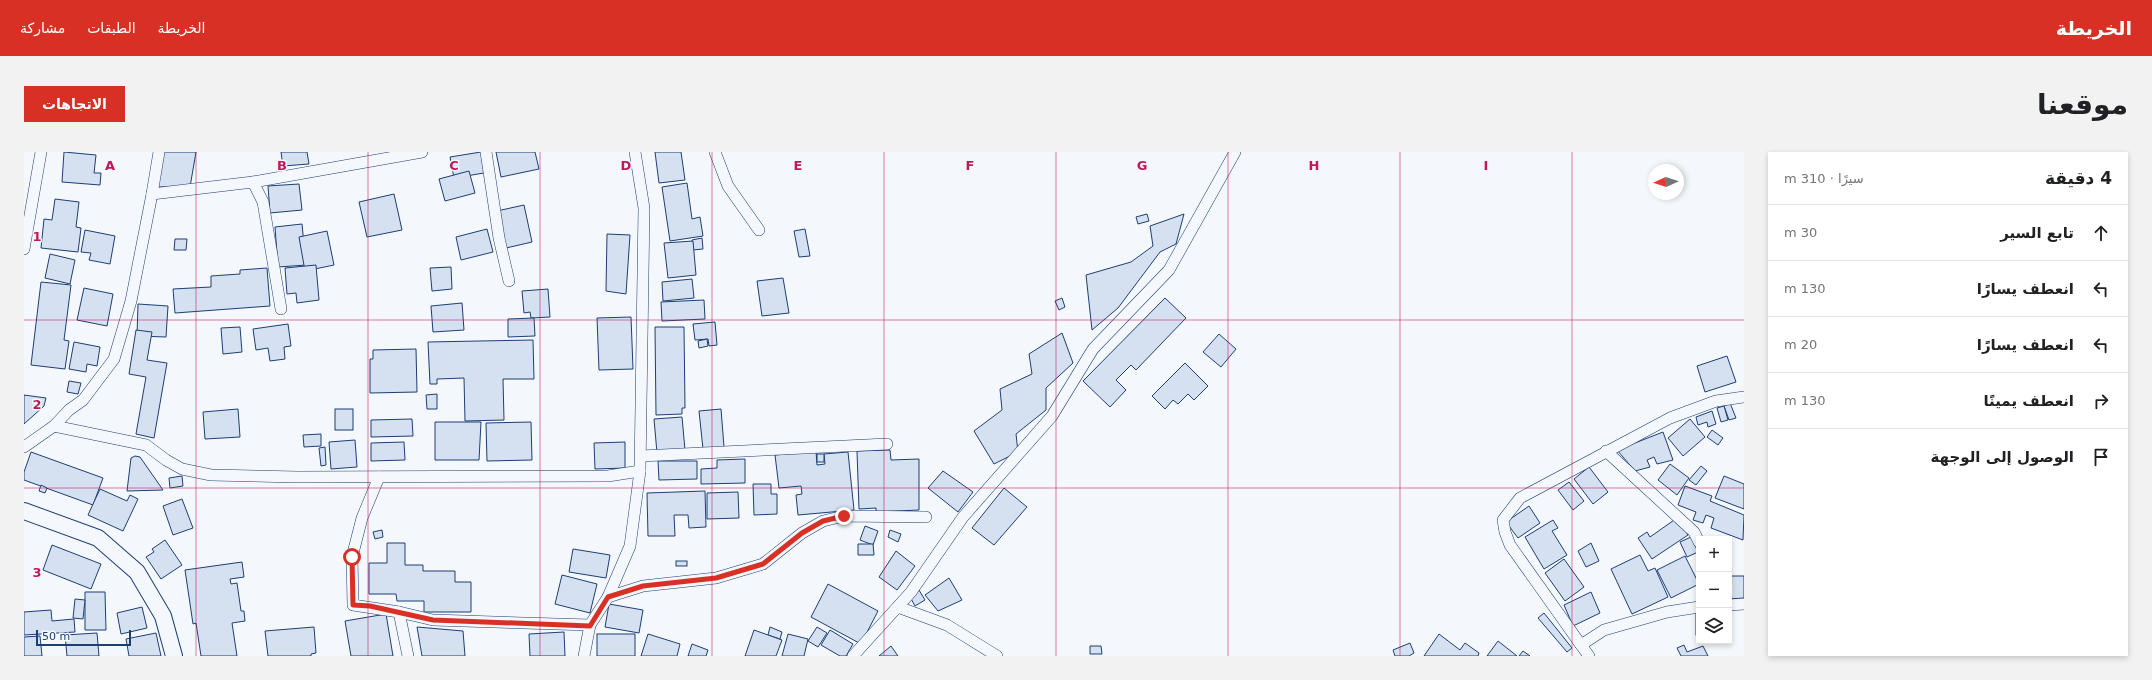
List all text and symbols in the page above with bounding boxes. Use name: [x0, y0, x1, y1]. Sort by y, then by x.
text: الخريطة: [2056, 17, 2132, 39]
text: مشاركة: [20, 20, 65, 36]
text: الطبقات: [87, 20, 136, 36]
text: الخريطة: [158, 20, 205, 36]
button: الاتجاهات: [24, 86, 125, 122]
text: موقعنا: [2037, 88, 2128, 121]
text: A: [105, 158, 115, 173]
text: B: [277, 158, 287, 173]
text: C: [449, 158, 459, 173]
text: D: [621, 158, 632, 173]
text: E: [794, 158, 802, 173]
text: F: [966, 158, 974, 173]
text: G: [1137, 158, 1147, 173]
text: H: [1309, 158, 1319, 173]
text: I: [1484, 158, 1488, 173]
north arrow: [1648, 164, 1684, 200]
text: 4 دقيقة: [2045, 168, 2112, 188]
text: سيرًا · 310 m: [1784, 171, 1864, 186]
icon: ahead: [2090, 222, 2112, 244]
text: تابع السير: [2000, 224, 2074, 242]
text: 30 m: [1784, 225, 1817, 240]
text: 1: [32, 229, 42, 244]
icon: left: [2090, 278, 2112, 300]
text: انعطف يسارًا: [1977, 280, 2074, 298]
text: 130 m: [1784, 281, 1826, 296]
icon: left: [2090, 334, 2112, 356]
text: انعطف يسارًا: [1977, 336, 2074, 354]
text: 20 m: [1784, 337, 1817, 352]
icon: right: [2090, 390, 2112, 412]
text: انعطف يمينًا: [1983, 392, 2074, 410]
text: 130 m: [1784, 393, 1826, 408]
text: 2: [32, 397, 42, 412]
icon: arrive: [2090, 446, 2112, 468]
text: الوصول إلى الوجهة: [1931, 448, 2074, 466]
route end: [835, 507, 853, 525]
map controls: [1696, 536, 1732, 644]
button: +: [1696, 536, 1732, 572]
route start: [343, 548, 361, 566]
text: 3: [32, 565, 42, 580]
button: −: [1696, 572, 1732, 608]
button: layers: [1696, 608, 1732, 644]
scale bar: [36, 628, 131, 647]
text: 50 m: [42, 630, 70, 643]

